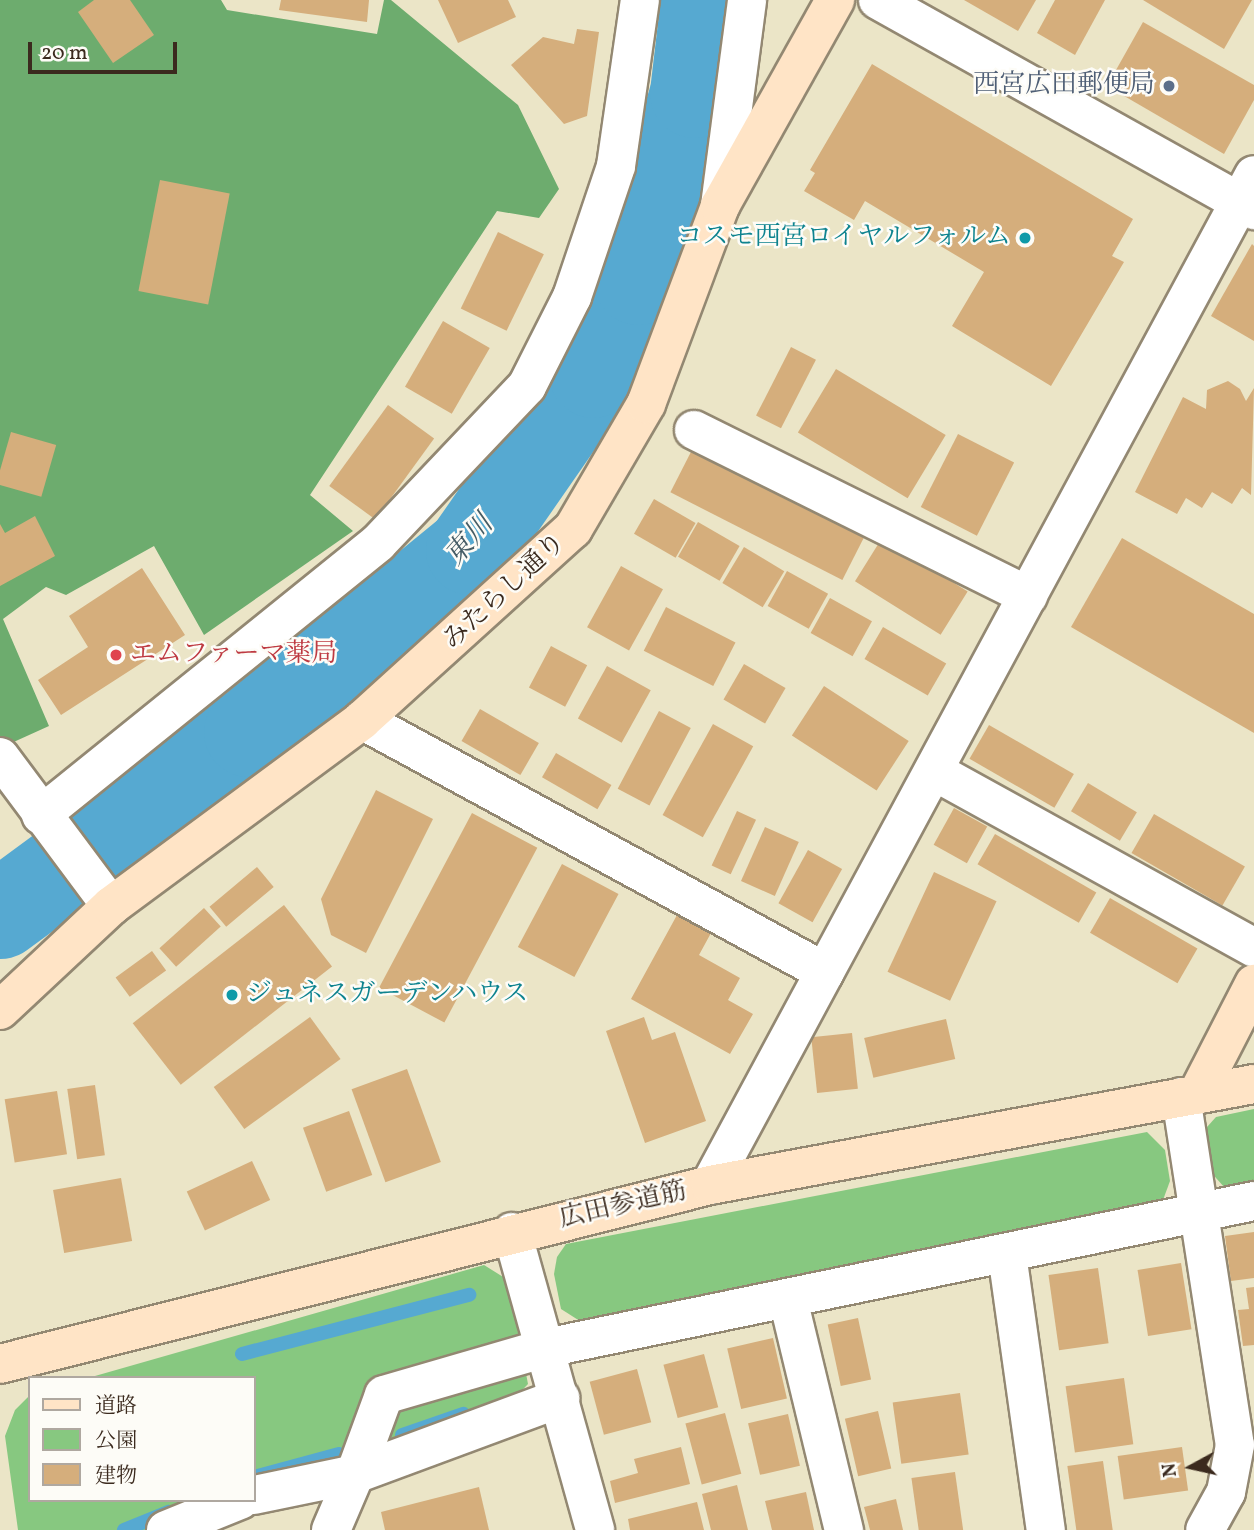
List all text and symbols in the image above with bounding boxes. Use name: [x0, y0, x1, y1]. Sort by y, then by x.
scale bar: [32, 28, 180, 72]
text: 20 m: [41, 39, 87, 68]
place label: 西宮広田郵便局: [973, 70, 1155, 102]
marker: 西宮広田郵便局: [1161, 78, 1177, 94]
place label: コスモ西宮ロイヤルフォルム: [673, 222, 1011, 254]
marker: コスモ西宮ロイヤルフォルム: [1017, 230, 1033, 246]
water label: 東川: [439, 509, 501, 573]
street label: みたらし通り: [437, 527, 573, 657]
place label: エムファーマ薬局: [130, 639, 338, 671]
marker: エムファーマ薬局: [108, 647, 124, 663]
place label: ジュネスガーデンハウス: [246, 979, 532, 1011]
marker: ジュネスガーデンハウス: [224, 987, 240, 1003]
street label: 広田参道筋: [556, 1176, 690, 1236]
legend: [28, 1376, 256, 1502]
text: 道路: [95, 1392, 137, 1421]
text: 公園: [95, 1427, 137, 1456]
north arrow: [1156, 1432, 1226, 1502]
text: N: [1156, 1461, 1184, 1479]
text: 建物: [95, 1462, 137, 1491]

